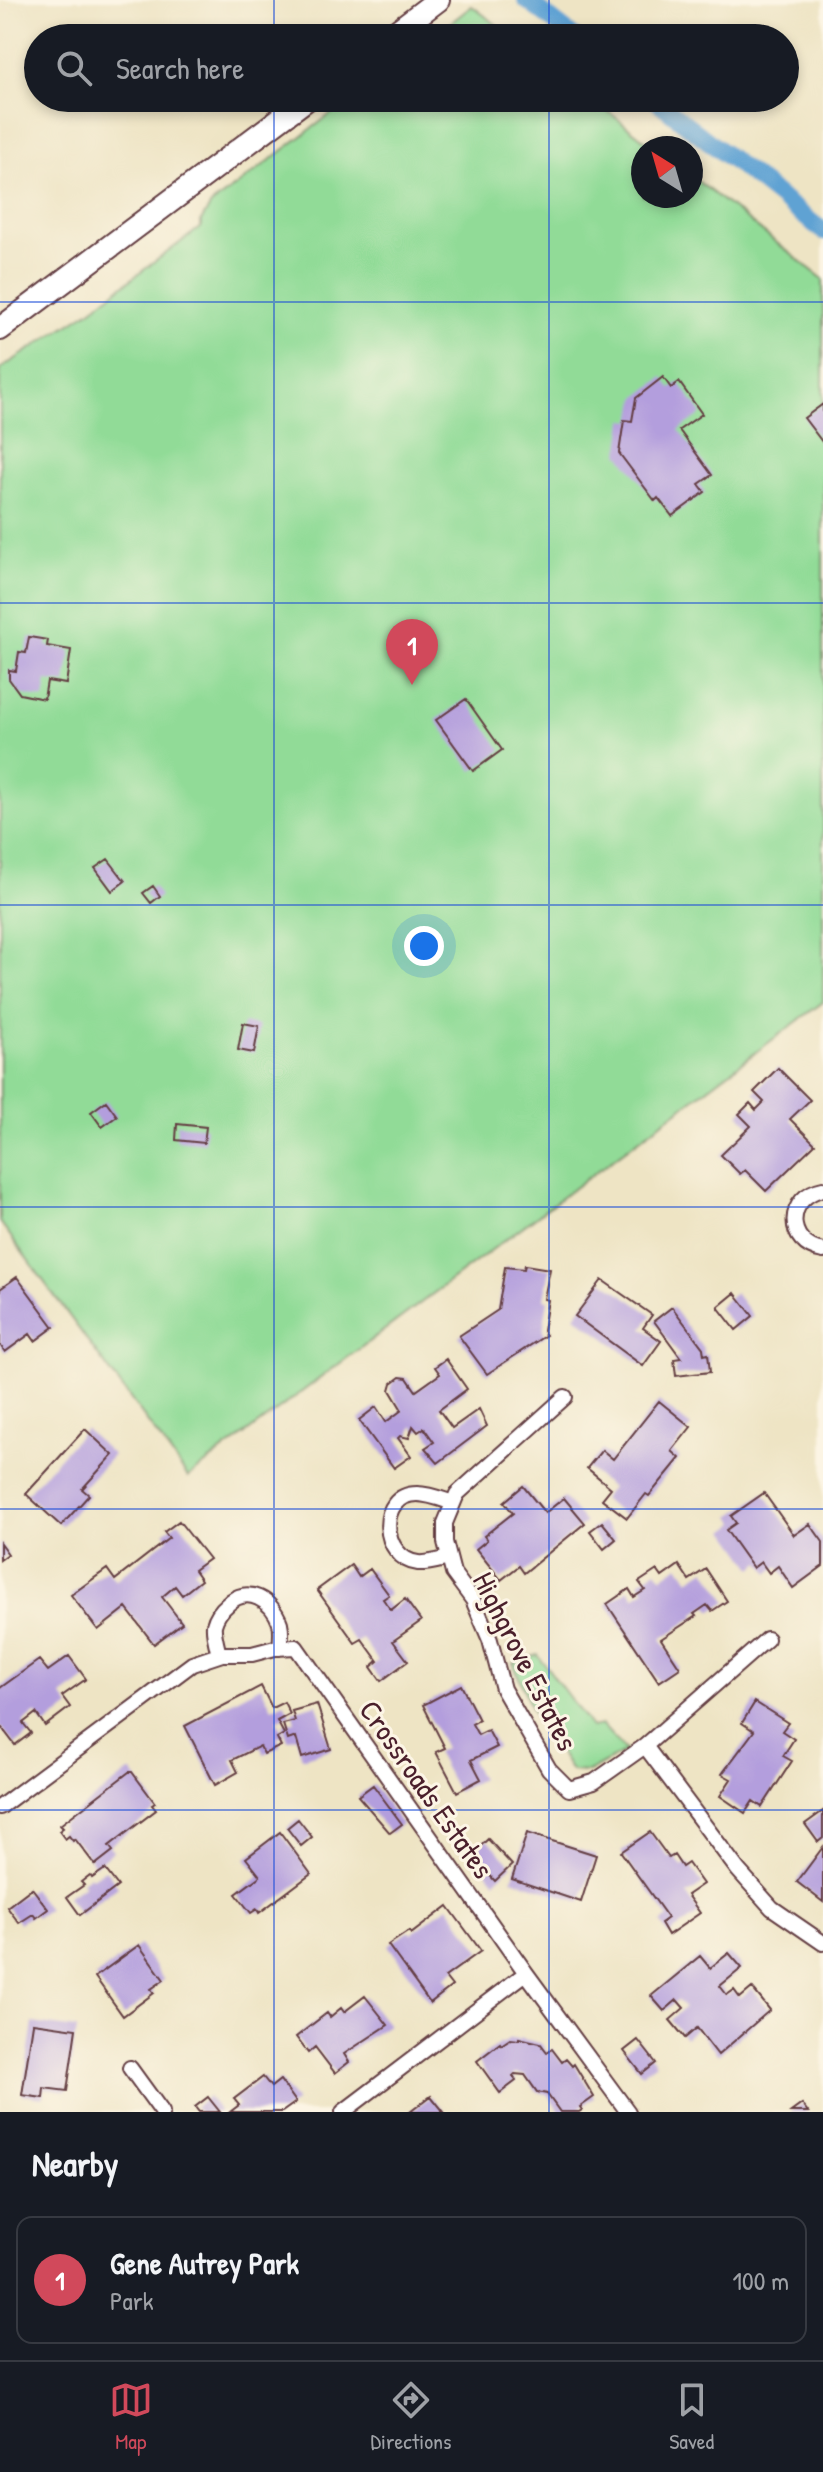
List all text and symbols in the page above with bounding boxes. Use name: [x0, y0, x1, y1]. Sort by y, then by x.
search box: [24, 24, 799, 112]
icon: search: [52, 46, 96, 90]
text: Search here: [116, 48, 244, 88]
north arrow: [631, 136, 703, 208]
pin: 1: [386, 619, 438, 685]
your location: [404, 926, 444, 966]
street label: Highgrove Estates: [464, 1565, 588, 1757]
street label: Crossroads Estates: [351, 1692, 503, 1886]
text: Nearby: [32, 2141, 118, 2187]
text: Gene Autrey Park: [110, 2243, 299, 2283]
text: 1: [55, 2263, 65, 2298]
text: 100 m: [733, 2263, 789, 2298]
text: Park: [110, 2283, 154, 2318]
tab: Map: [109, 2378, 153, 2456]
tab: Directions: [371, 2378, 452, 2456]
tab: Saved: [669, 2378, 714, 2456]

